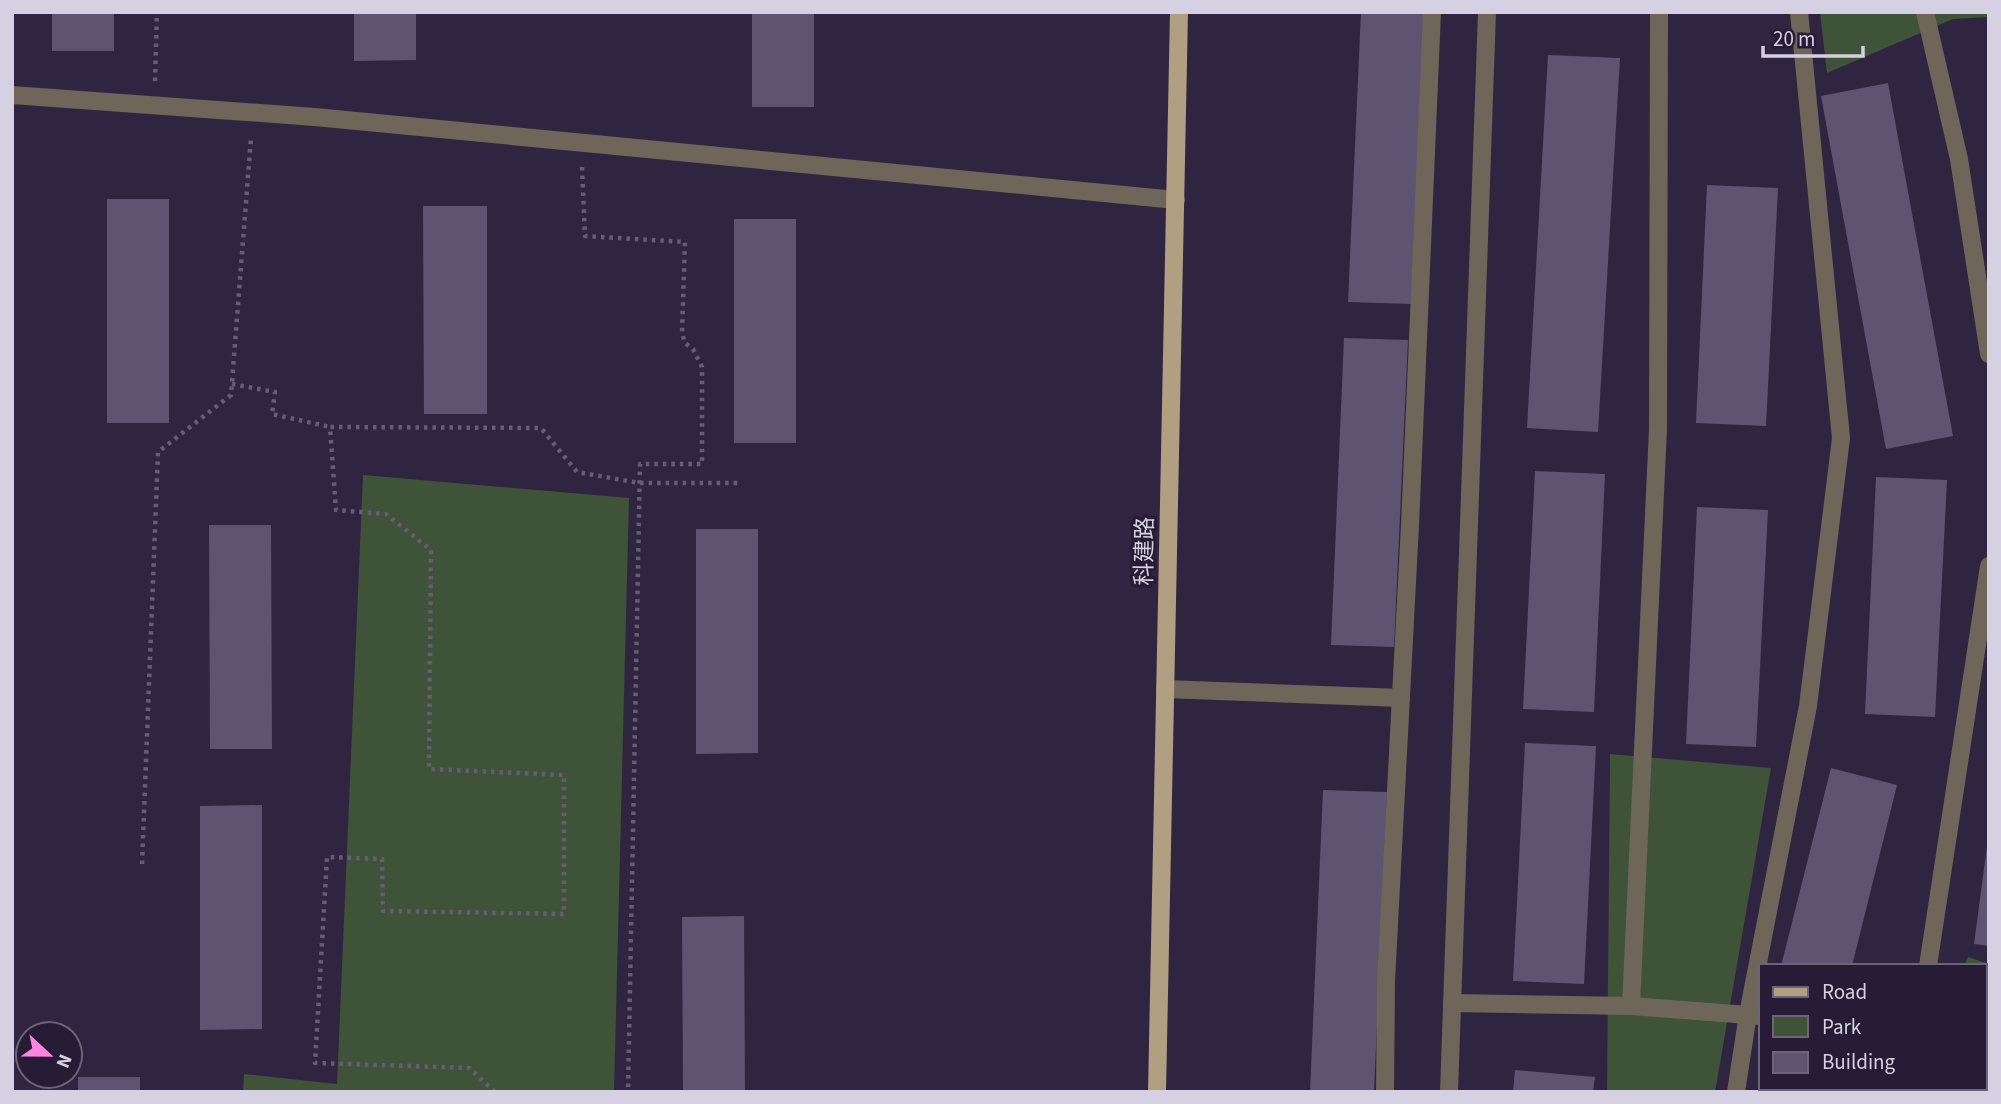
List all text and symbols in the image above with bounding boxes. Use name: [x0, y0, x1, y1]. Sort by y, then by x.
scale bar: [1763, 14, 1863, 58]
text: 20 m: [1773, 24, 1815, 54]
street label: 科建路: [1127, 516, 1162, 586]
legend: [1759, 964, 1987, 1090]
text: Road: [1822, 977, 1867, 1007]
text: Park: [1822, 1012, 1862, 1042]
north arrow: [14, 1020, 84, 1090]
text: Building: [1822, 1047, 1896, 1077]
text: N: [48, 1050, 78, 1072]

